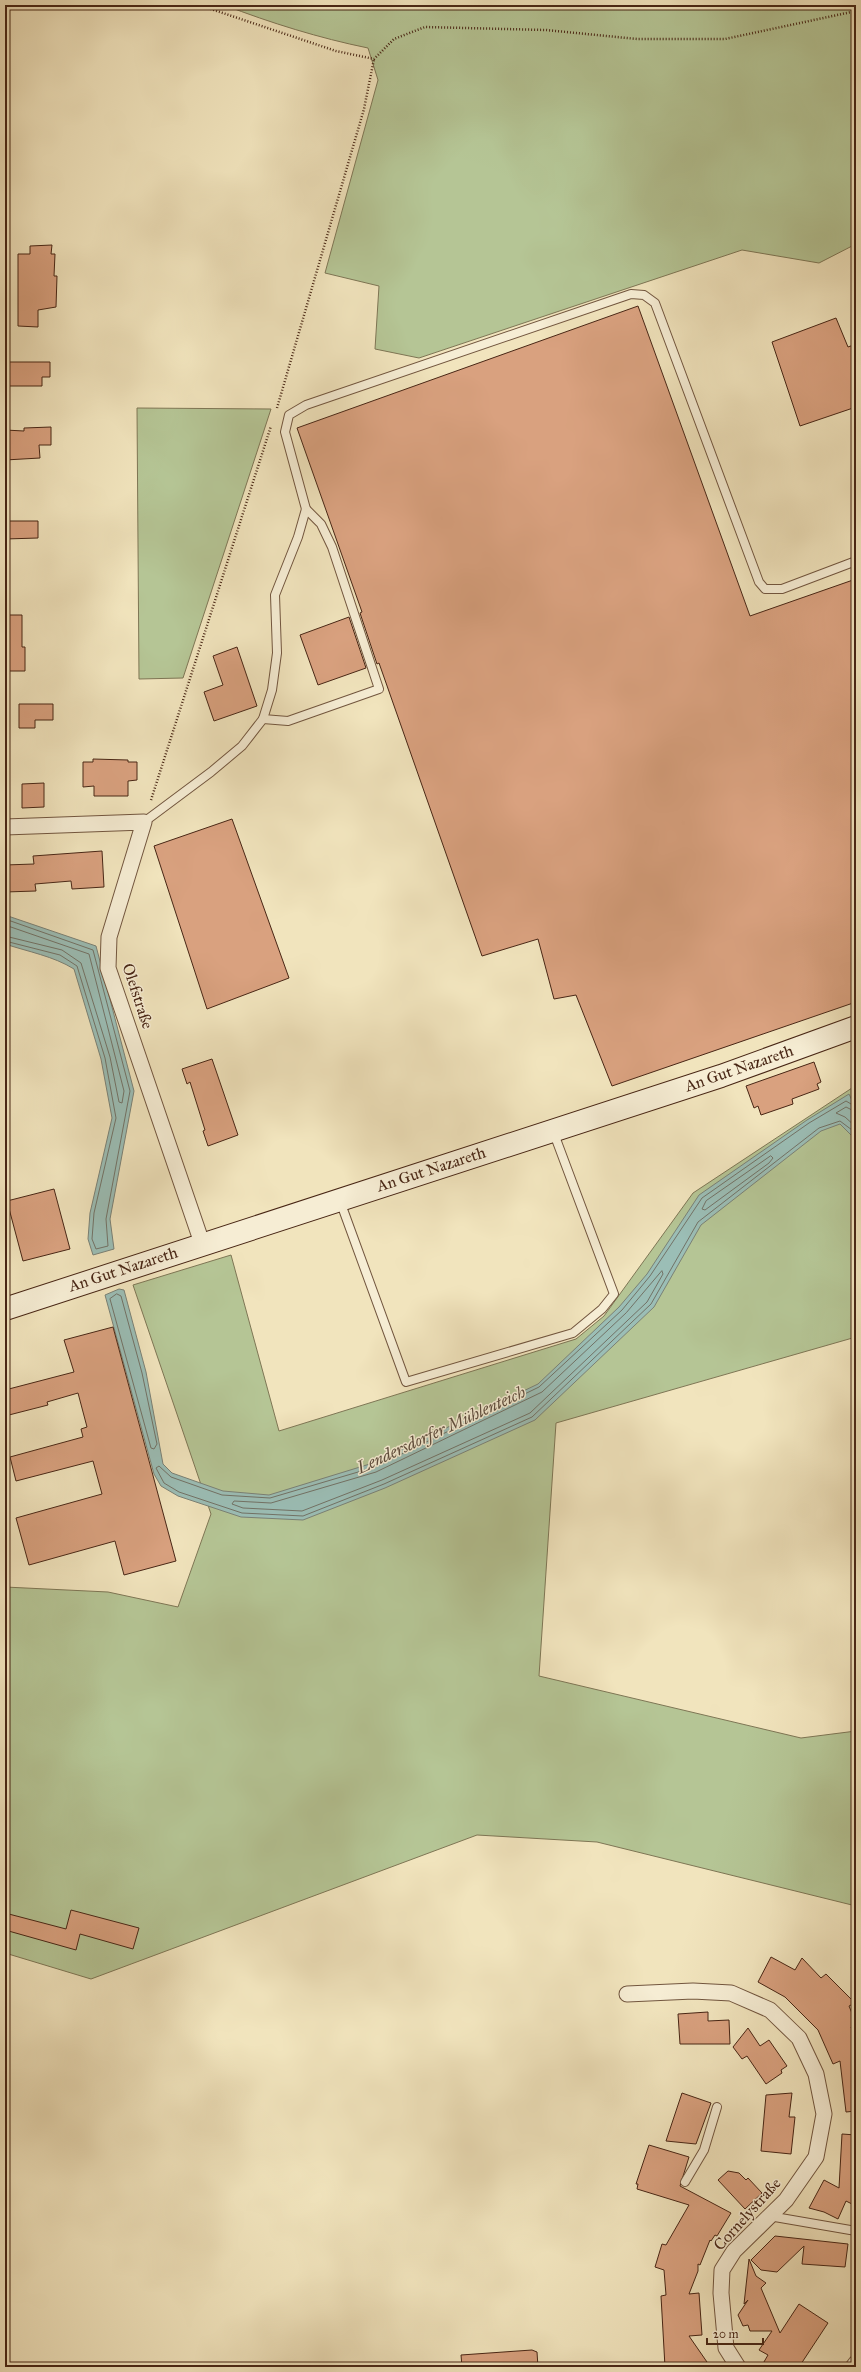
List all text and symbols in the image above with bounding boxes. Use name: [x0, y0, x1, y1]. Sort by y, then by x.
street label: Olefstraße: [118, 961, 158, 1031]
street label: An Gut Nazareth: [681, 1041, 796, 1096]
street label: An Gut Nazareth: [373, 1142, 488, 1196]
street label: An Gut Nazareth: [65, 1242, 180, 1296]
water label: Lendersdorfer Mühlenteich: [352, 1382, 529, 1479]
street label: Cornelystraße: [709, 2174, 785, 2254]
scale bar: [707, 2320, 763, 2346]
text: 20 m: [713, 2327, 739, 2341]

